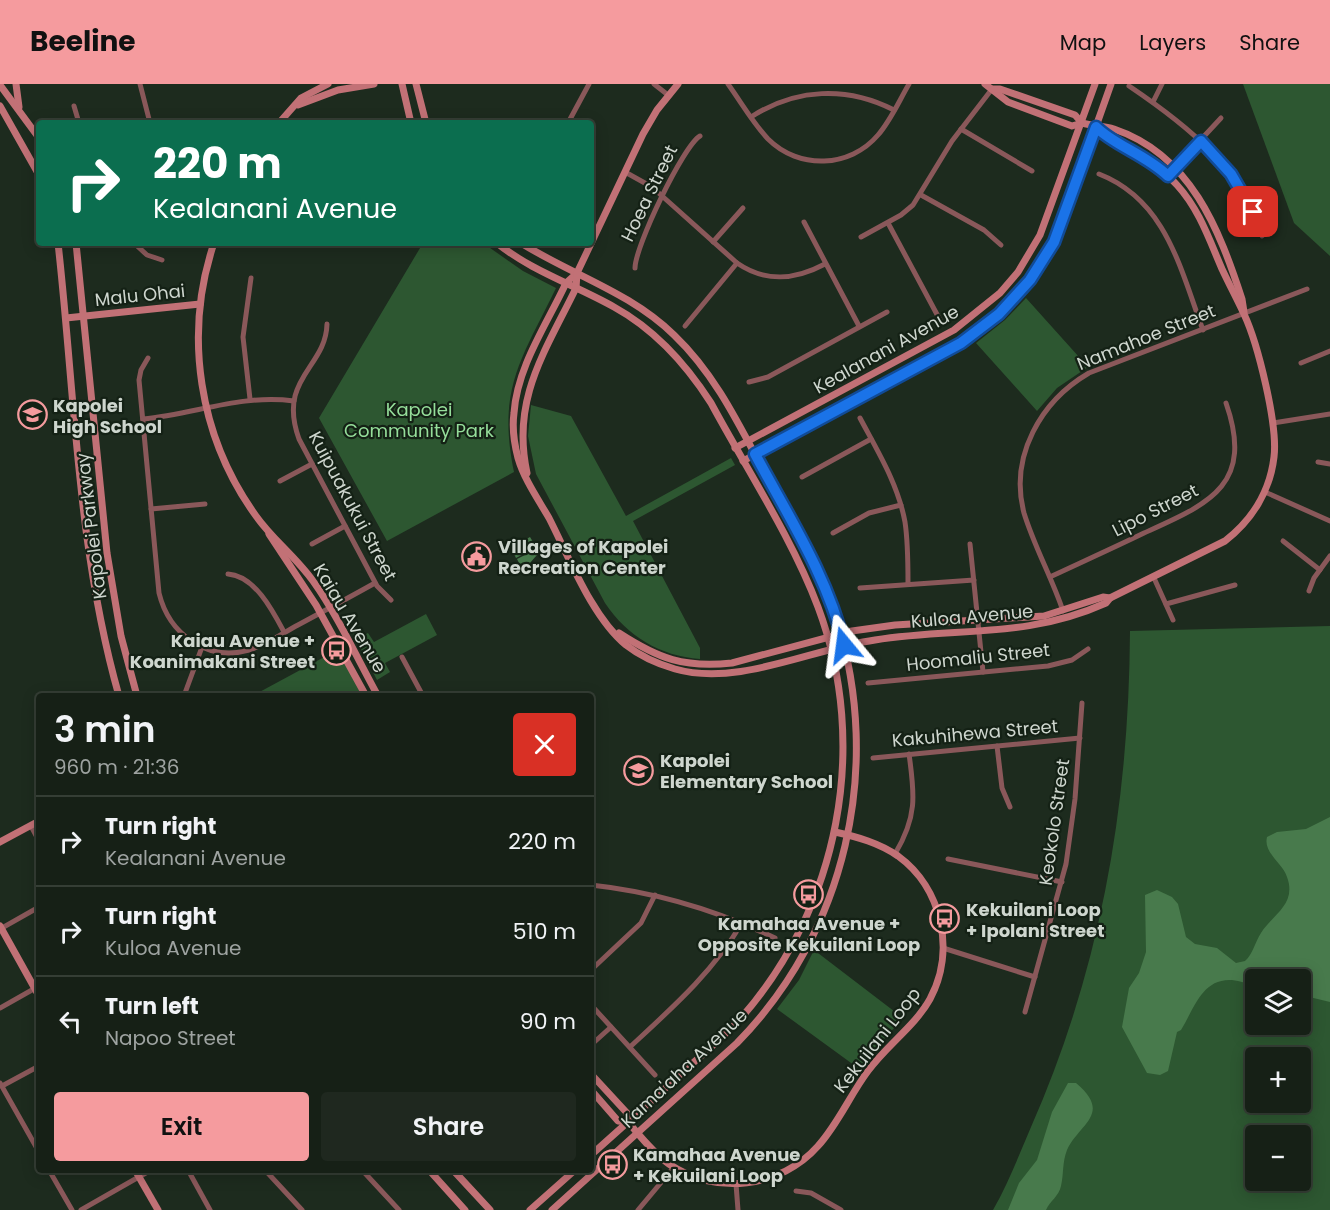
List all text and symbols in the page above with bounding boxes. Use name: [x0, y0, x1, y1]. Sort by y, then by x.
text: Beeline: [30, 22, 136, 61]
text: Map: [1060, 28, 1106, 57]
text: Layers: [1139, 28, 1206, 57]
text: Share: [1239, 28, 1300, 57]
text: 220 m: [153, 134, 282, 193]
street label: Hoea Street: [615, 140, 683, 246]
icon: right: [54, 144, 132, 222]
pin: [1227, 186, 1278, 237]
text: Kealanani Avenue: [153, 190, 397, 227]
icon: arrive: [1236, 195, 1269, 228]
street label: Malu Ohai: [94, 278, 186, 312]
street label: Namahoe Street: [1073, 298, 1219, 376]
street label: Kealanani Avenue: [809, 299, 963, 399]
place label: Kapolei High School: [53, 393, 162, 439]
park label: Kapolei Community Park: [344, 397, 495, 443]
school or university icon: Kapolei High School: [16, 399, 48, 431]
street label: Kuipuakukui Street: [303, 427, 403, 585]
street label: Kapolei Parkway: [70, 451, 112, 601]
street label: Lipo Street: [1108, 478, 1202, 542]
place label: Villages of Kapolei Recreation Center: [498, 534, 668, 580]
public building icon: Villages of Kapolei Recreation Center: [461, 540, 493, 572]
street label: Kaiau Avenue: [307, 559, 393, 677]
street label: Kuloa Avenue: [910, 598, 1034, 634]
position arrow: [812, 613, 876, 677]
place label: Kaiau Avenue + Koanimakani Street: [130, 628, 315, 674]
bus stop icon: Kaiau Avenue + Koanimakani Street: [320, 634, 352, 666]
street label: Hoomaliu Street: [905, 637, 1051, 677]
text: 3 min: [54, 704, 156, 755]
button: close: [513, 713, 576, 776]
street label: Kakuhihewa Street: [891, 713, 1059, 753]
place label: Kapolei Elementary School: [660, 748, 833, 794]
text: 960 m · 21:36: [54, 753, 179, 781]
school or university icon: Kapolei Elementary School: [623, 754, 655, 786]
street label: Keokolo Street: [1033, 757, 1075, 887]
text: Turn right: [105, 811, 216, 842]
icon: right: [54, 825, 87, 858]
text: 220 m: [508, 826, 576, 857]
text: Kealanani Avenue: [105, 844, 286, 872]
bus stop icon: Kamahaa Avenue + Opposite Kekuilani Loop: [793, 878, 825, 910]
place label: Kekuilani Loop + Ipolani Street: [966, 897, 1104, 943]
text: Turn right: [105, 901, 216, 932]
bus stop icon: Kekuilani Loop + Ipolani Street: [929, 903, 961, 935]
place label: Kamahaa Avenue + Opposite Kekuilani Loop: [698, 911, 920, 957]
icon: right: [54, 915, 87, 948]
text: 510 m: [513, 916, 576, 947]
text: Kuloa Avenue: [105, 934, 241, 962]
map controls: [1245, 969, 1311, 1191]
button: layers: [1245, 969, 1311, 1035]
street label: Kekuilani Loop: [828, 982, 926, 1098]
text: Turn left: [105, 991, 199, 1022]
street label: Kama'aha Avenue: [615, 1003, 753, 1133]
icon: left: [54, 1005, 87, 1038]
text: 90 m: [520, 1006, 576, 1037]
text: Napoo Street: [105, 1024, 236, 1052]
button: +: [1245, 1047, 1311, 1113]
button: Exit: [54, 1092, 309, 1161]
button: Share: [321, 1092, 576, 1161]
button: −: [1245, 1125, 1311, 1191]
place label: Kamahaa Avenue + Kekuilani Loop: [633, 1142, 800, 1188]
bus stop icon: Kamahaa Avenue + Kekuilani Loop: [596, 1148, 628, 1180]

